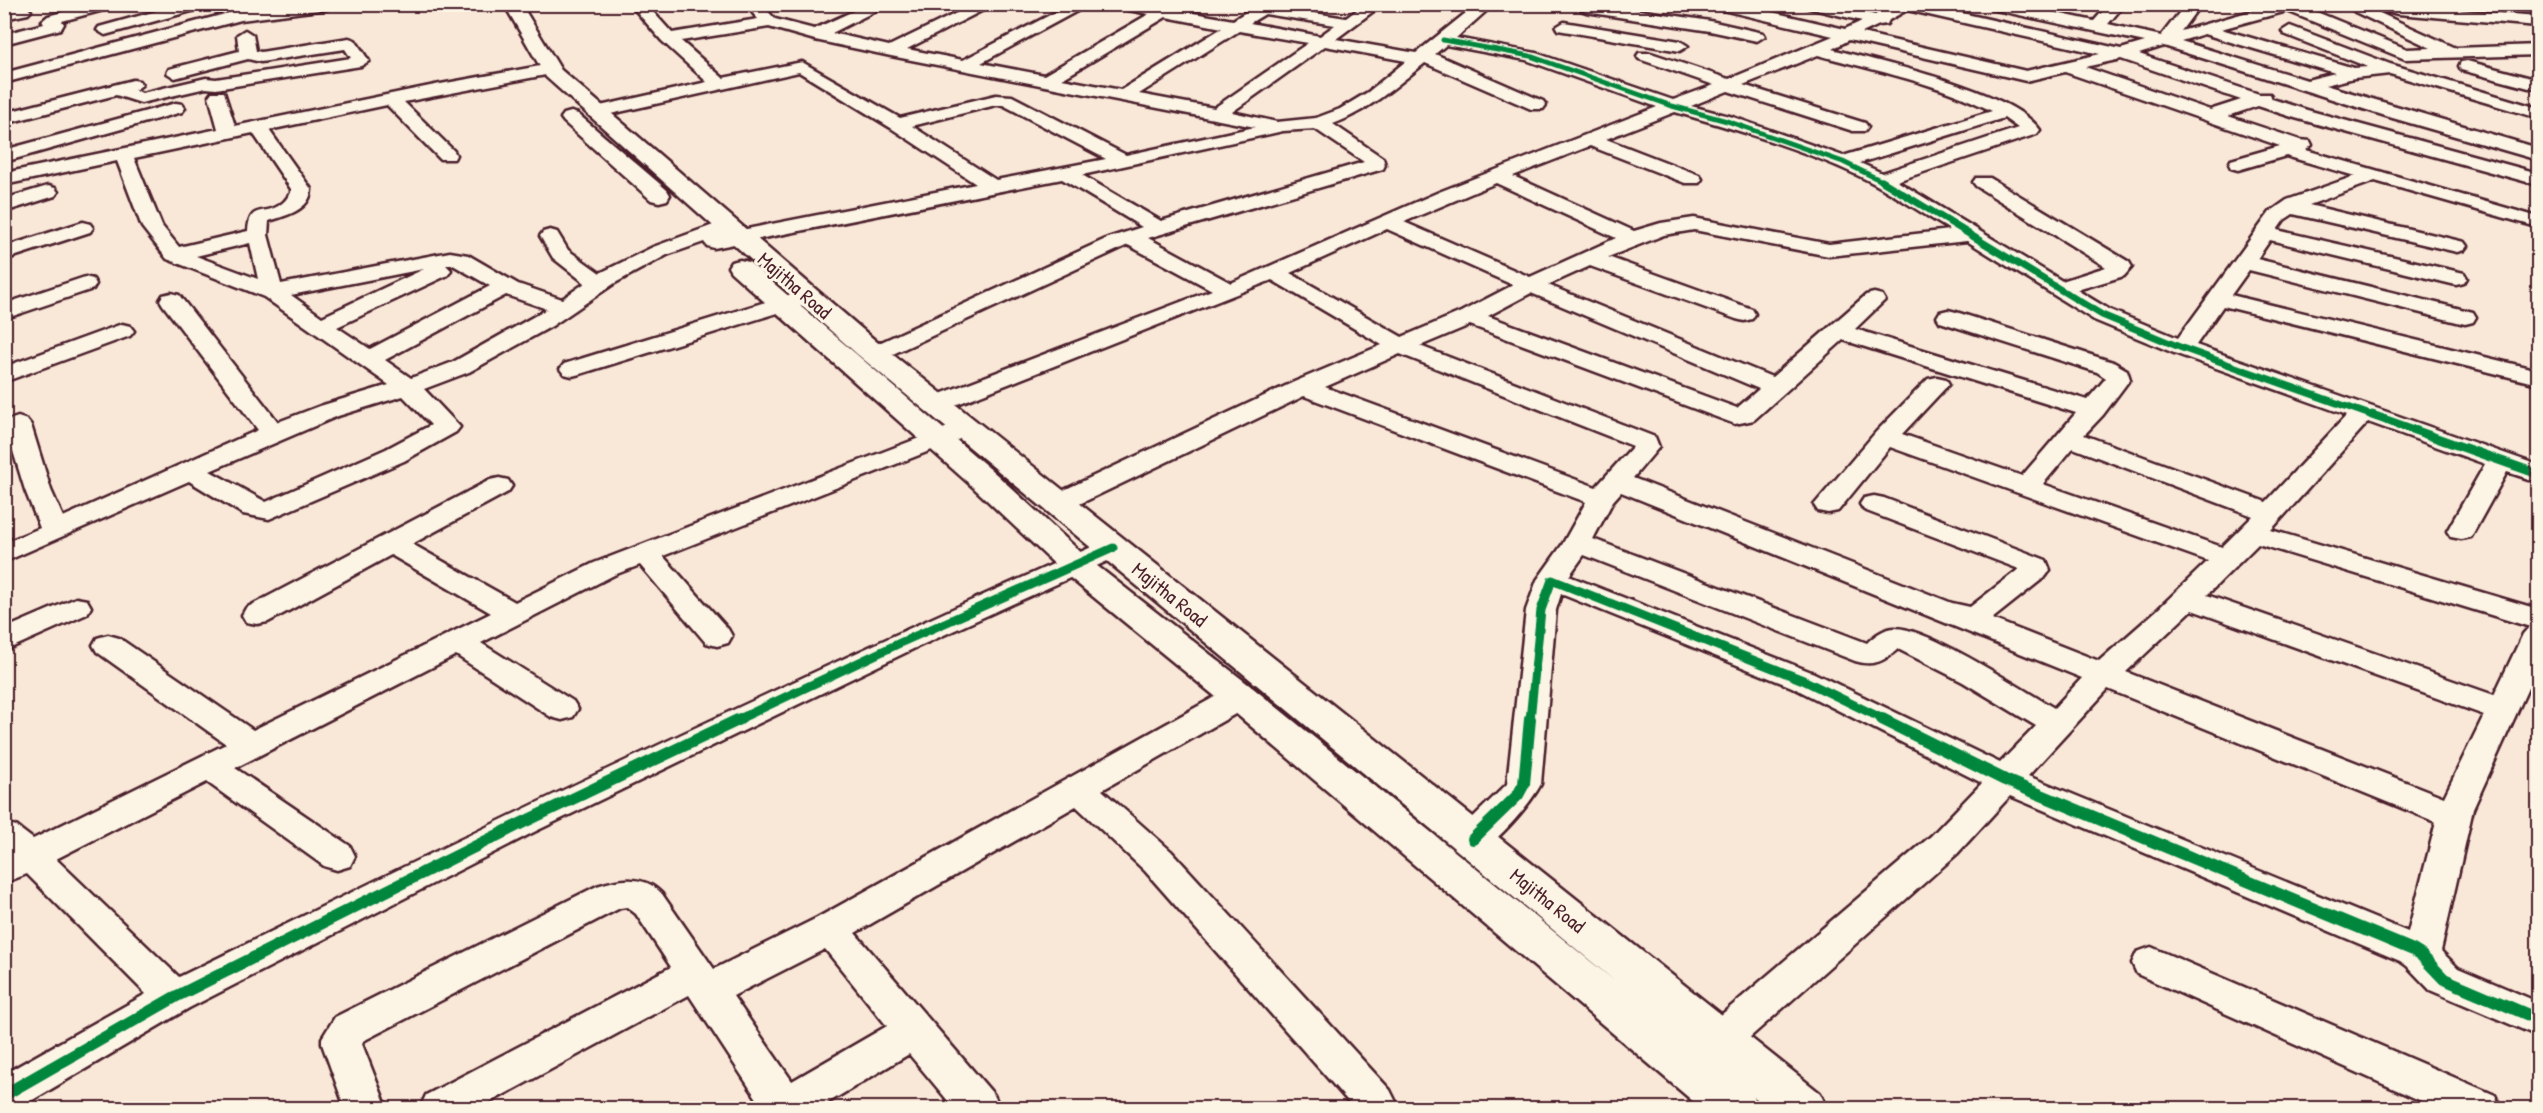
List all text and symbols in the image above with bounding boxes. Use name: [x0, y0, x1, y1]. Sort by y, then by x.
street label: Majitha Road: [752, 245, 838, 325]
street label: Majitha Road: [1127, 555, 1213, 633]
street label: Majitha Road: [1505, 861, 1591, 939]

